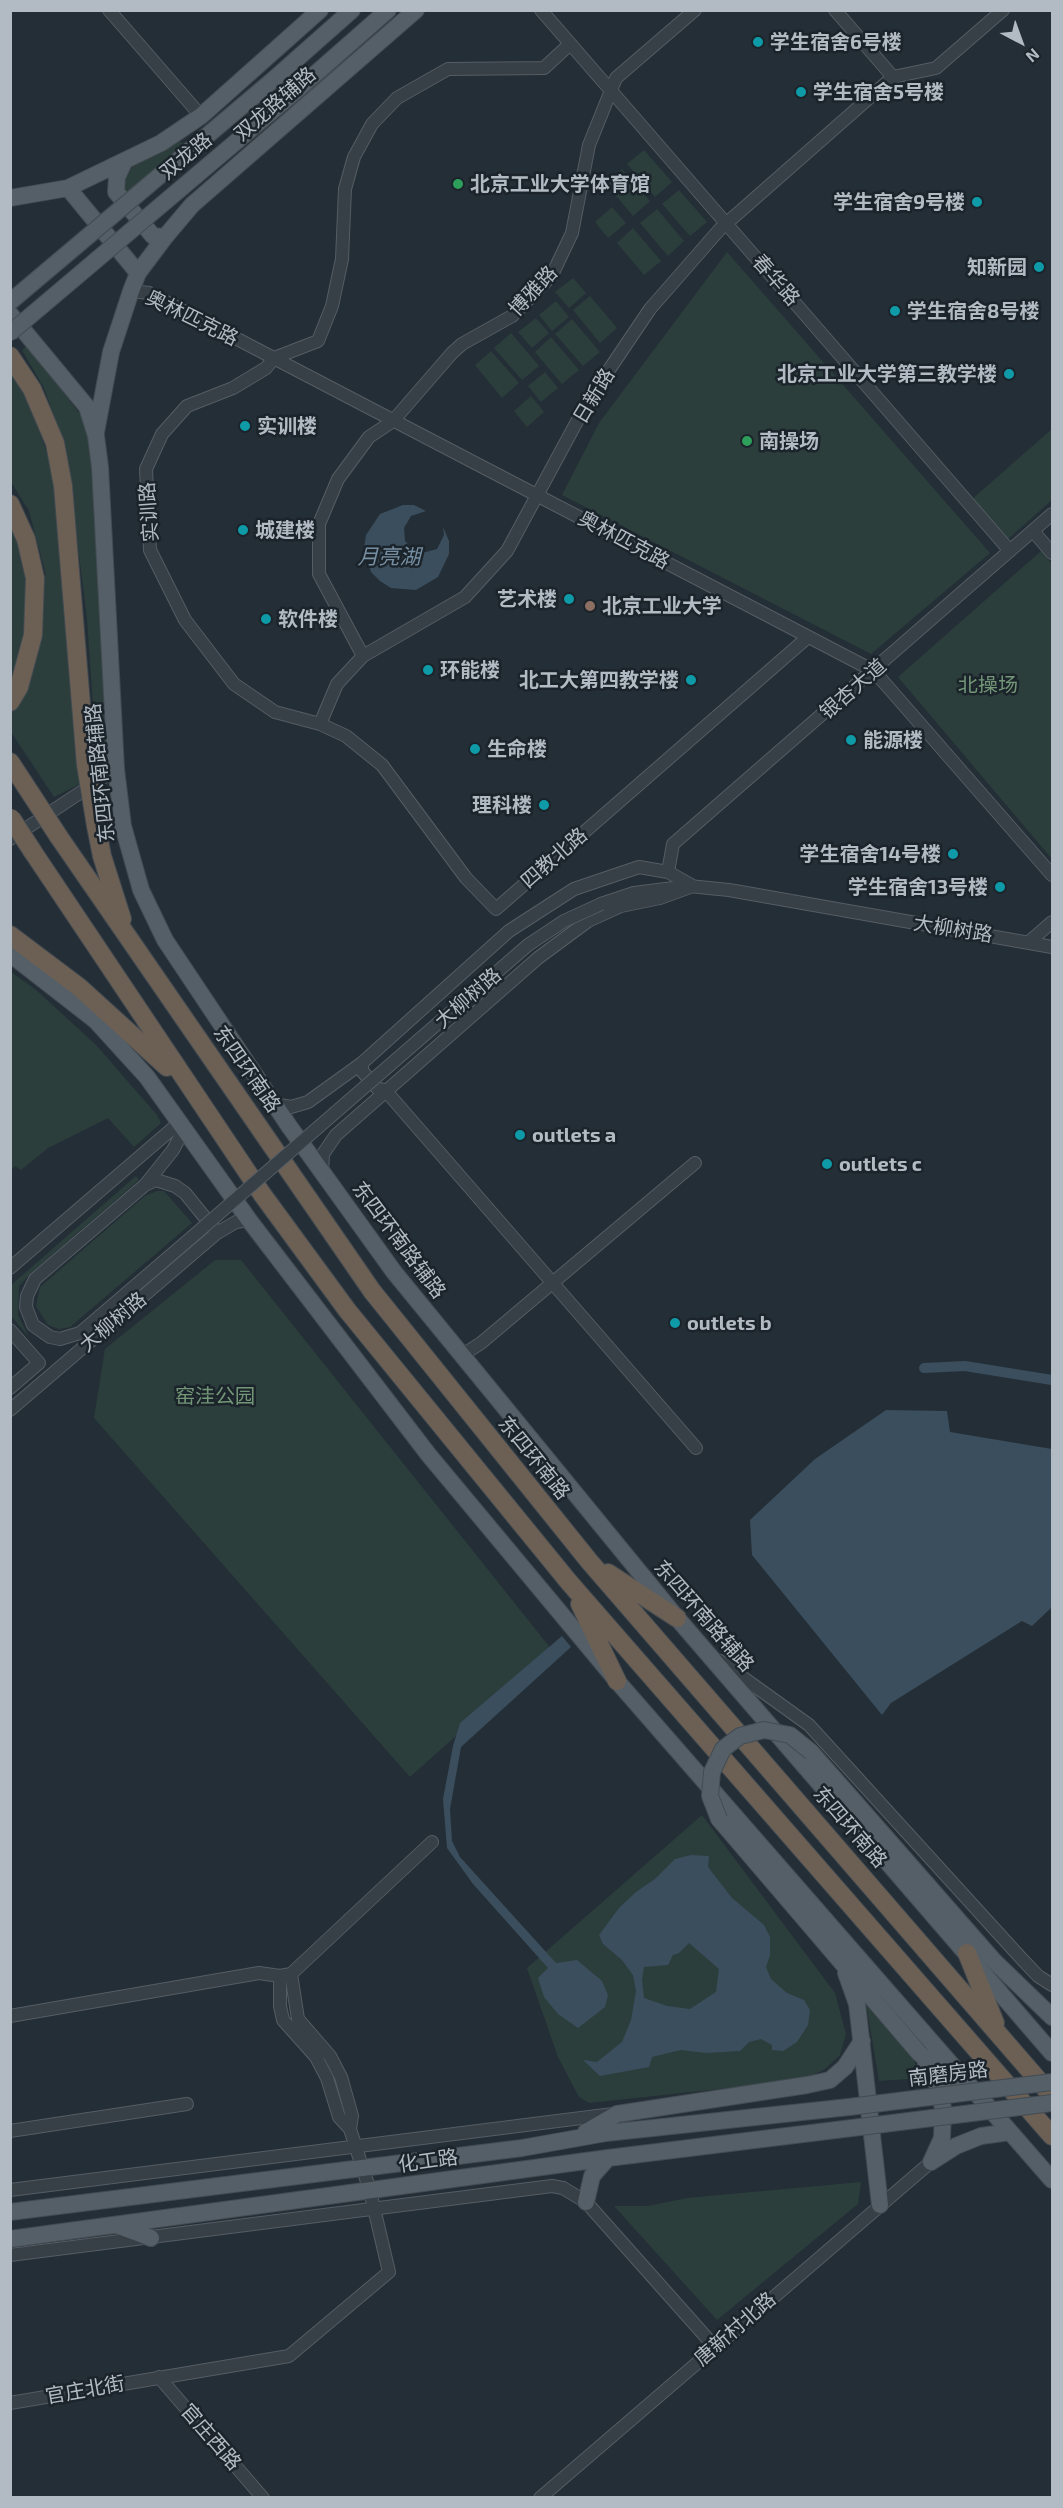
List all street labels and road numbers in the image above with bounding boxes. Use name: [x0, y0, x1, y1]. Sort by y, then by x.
street label: 双龙路辅路: [229, 62, 321, 146]
street label: 双龙路: [155, 128, 217, 184]
street label: 春华路: [747, 249, 805, 311]
street label: 博雅路: [504, 261, 562, 321]
street label: 奥林匹克路: [142, 285, 242, 351]
street label: 日新路: [568, 364, 620, 428]
street label: 实训路: [135, 481, 163, 543]
street label: 奥林匹克路: [574, 506, 674, 574]
street label: 银杏大道: [815, 654, 891, 724]
street label: 东四环南路辅路: [81, 702, 119, 844]
street label: 四教北路: [516, 823, 592, 893]
street label: 大柳树路: [912, 911, 994, 947]
street label: 大柳树路: [430, 963, 506, 1033]
street label: 东四环南路: [208, 1021, 286, 1117]
street label: 东四环南路辅路: [347, 1177, 451, 1303]
street label: 大柳树路: [75, 1287, 151, 1357]
street label: 东四环南路: [493, 1412, 575, 1504]
street label: 东四环南路辅路: [649, 1555, 759, 1677]
street label: 东四环南路: [808, 1781, 892, 1873]
street label: 南磨房路: [907, 2057, 989, 2091]
street label: 化工路: [397, 2145, 459, 2177]
street label: 唐新村北路: [689, 2287, 781, 2371]
street label: 官庄北街: [44, 2371, 126, 2409]
street label: 官庄西路: [176, 2399, 246, 2475]

